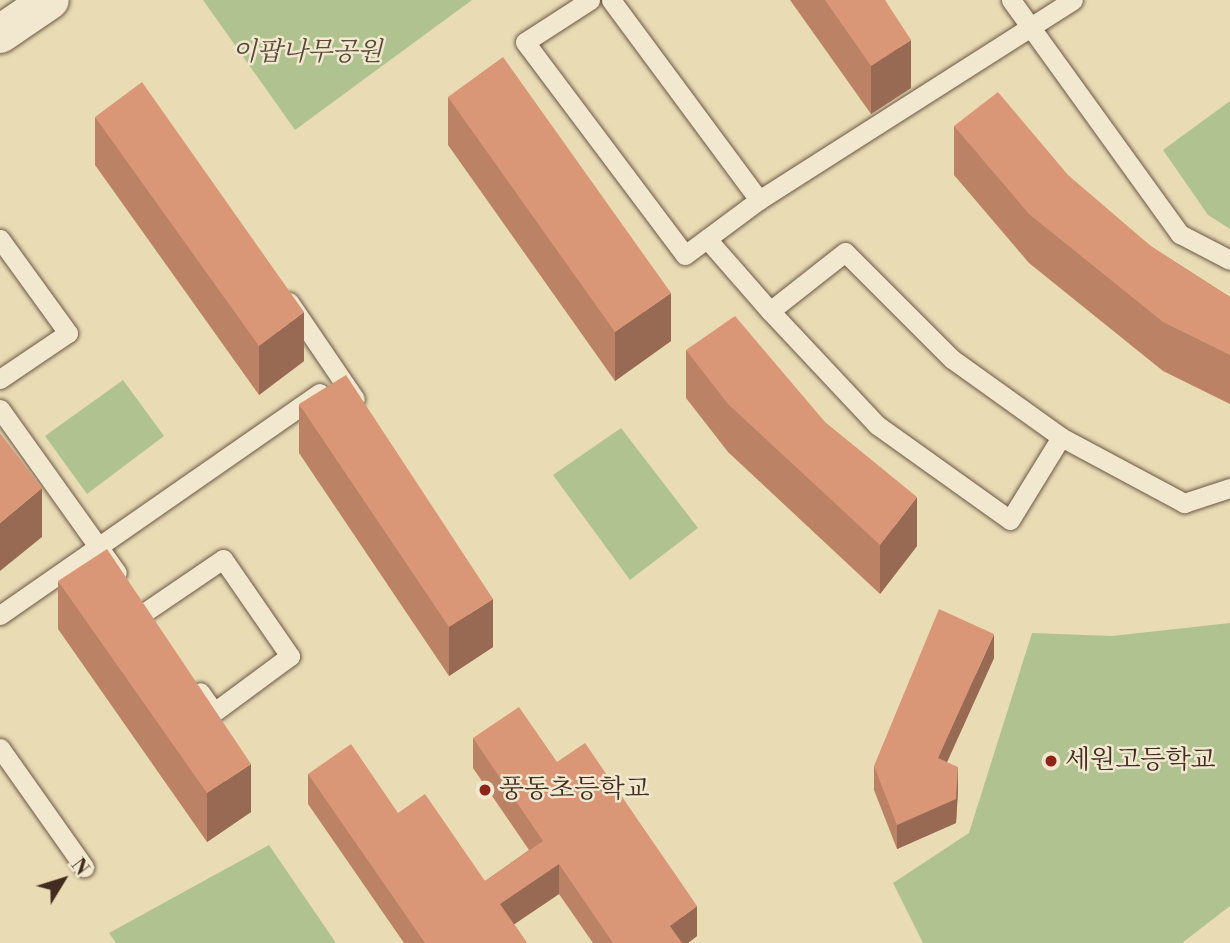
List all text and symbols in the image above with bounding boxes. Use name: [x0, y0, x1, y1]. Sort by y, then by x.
park label: 이팝나무공원: [232, 37, 382, 69]
place label: 세원고등학교: [1065, 745, 1216, 777]
marker: 세원고등학교: [1043, 753, 1059, 769]
place label: 풍동초등학교: [499, 774, 650, 806]
marker: 풍동초등학교: [477, 782, 493, 798]
north arrow: [28, 845, 98, 915]
text: N: [65, 854, 94, 880]

